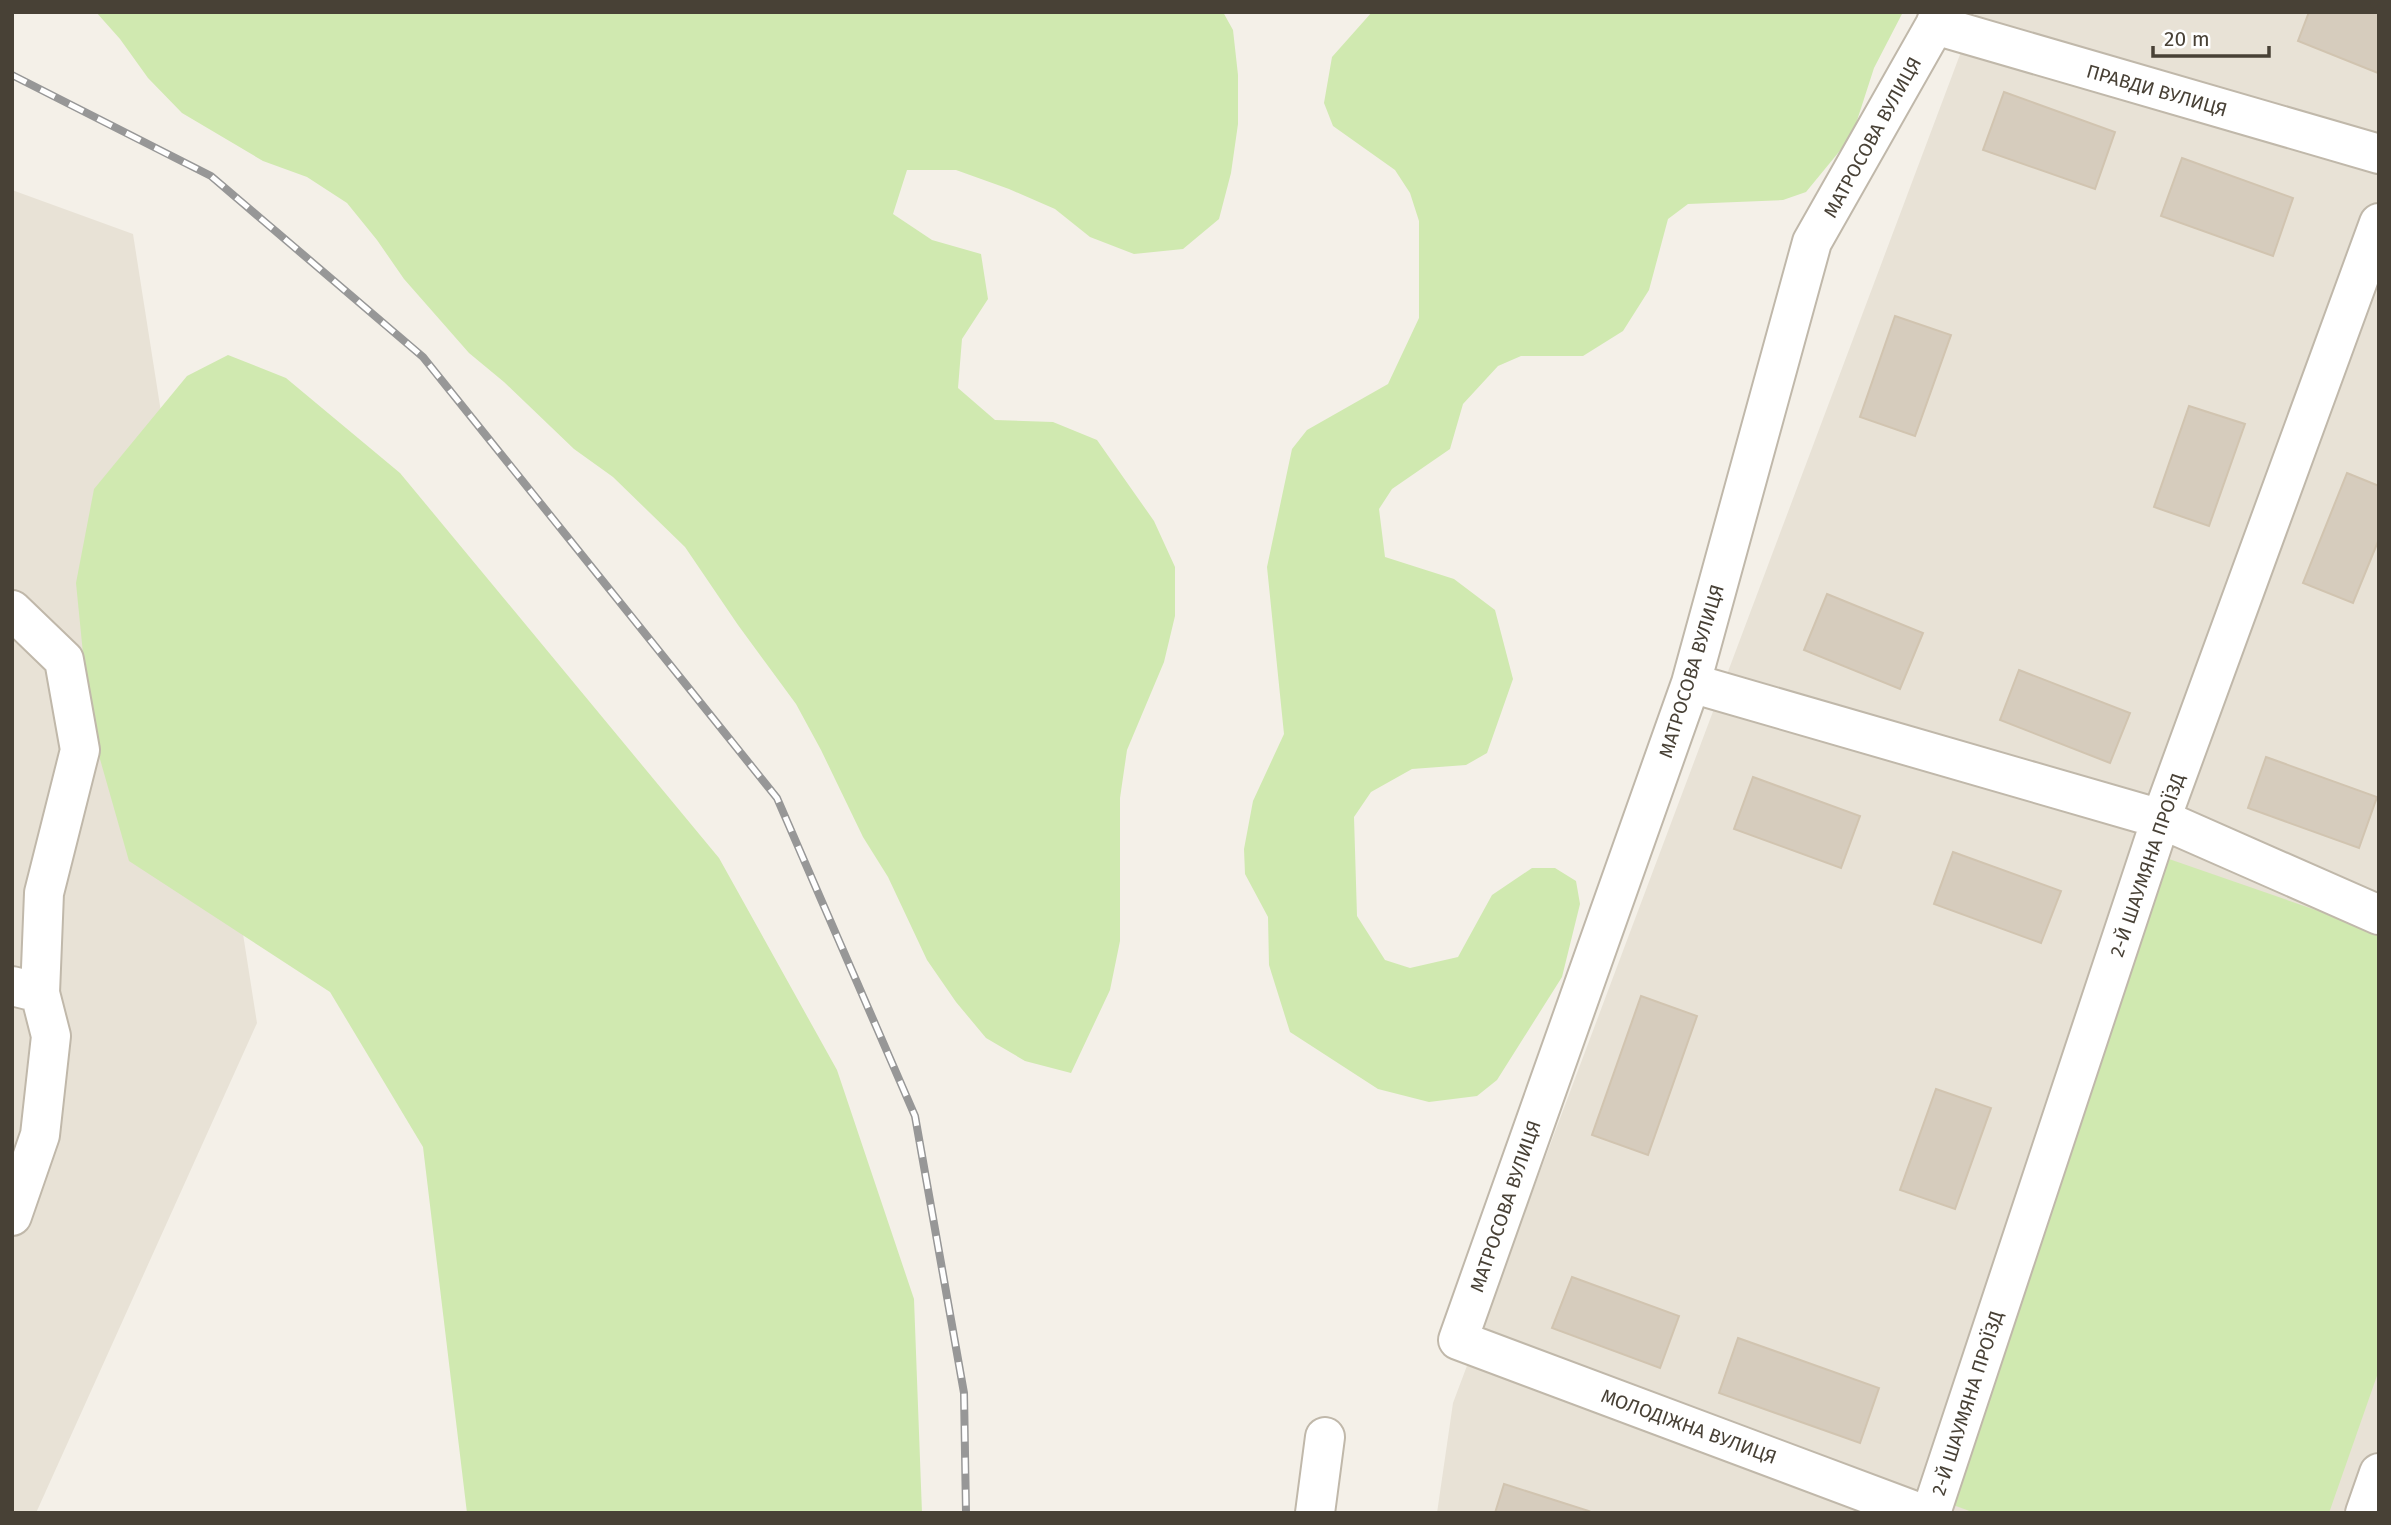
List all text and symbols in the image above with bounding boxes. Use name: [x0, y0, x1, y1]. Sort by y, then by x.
scale bar: [2153, 14, 2268, 58]
text: 20 m: [2164, 26, 2210, 52]
street label: МАТРОСОВА ВУЛИЦЯ: [1819, 53, 1926, 222]
street label: ПРАВДИ ВУЛИЦЯ: [2084, 59, 2230, 122]
street label: МАТРОСОВА ВУЛИЦЯ: [1654, 582, 1729, 761]
street label: 2-Й ШАУМЯНА ПРОЇЗД: [2105, 770, 2190, 960]
street label: МАТРОСОВА ВУЛИЦЯ: [1465, 1117, 1546, 1295]
street label: 2-Й ШАУМЯНА ПРОЇЗД: [1927, 1308, 2008, 1498]
street label: МОЛОДІЖНА ВУЛИЦЯ: [1598, 1384, 1780, 1469]

